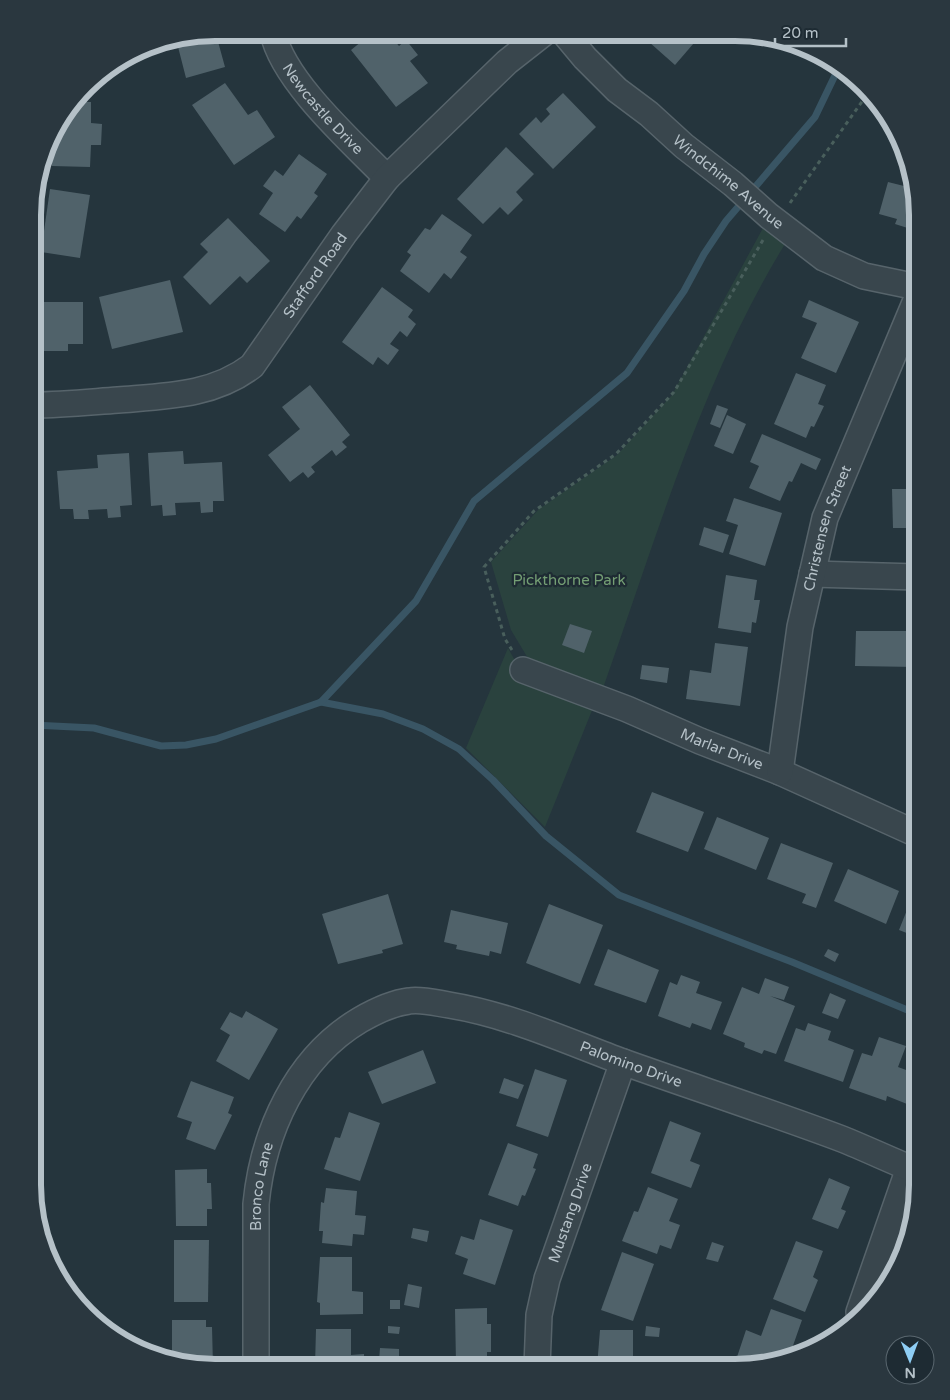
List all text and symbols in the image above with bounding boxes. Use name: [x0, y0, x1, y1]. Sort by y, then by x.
scale bar: [775, 15, 846, 47]
text: 20 m: [782, 24, 819, 42]
street label: Newcastle Drive: [279, 60, 367, 158]
street label: Windchime Avenue: [669, 131, 787, 233]
street label: Stafford Road: [279, 229, 351, 322]
street label: Christensen Street: [800, 462, 855, 593]
park label: Pickthorne Park: [512, 571, 626, 589]
street label: Marlar Drive: [678, 725, 766, 774]
street label: Palomino Drive: [577, 1037, 685, 1091]
street label: Bronco Lane: [247, 1140, 277, 1231]
street label: Mustang Drive: [544, 1161, 596, 1265]
north arrow: [885, 1335, 935, 1385]
text: N: [904, 1364, 916, 1381]

